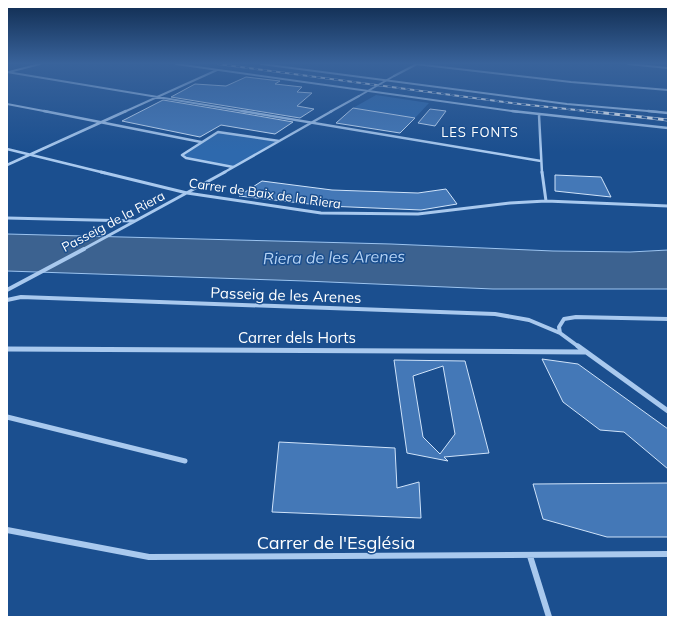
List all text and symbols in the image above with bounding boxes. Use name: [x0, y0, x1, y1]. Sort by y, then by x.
district label: LES FONTS: [441, 124, 519, 140]
street label: Carrer de Baix de la Riera: [188, 174, 342, 212]
street label: Passeig de la Riera: [59, 187, 167, 255]
water label: Riera de les Arenes: [263, 246, 405, 268]
street label: Passeig de les Arenes: [210, 283, 362, 307]
street label: Carrer dels Horts: [238, 328, 356, 347]
street label: Carrer de l'Església: [257, 531, 415, 554]

